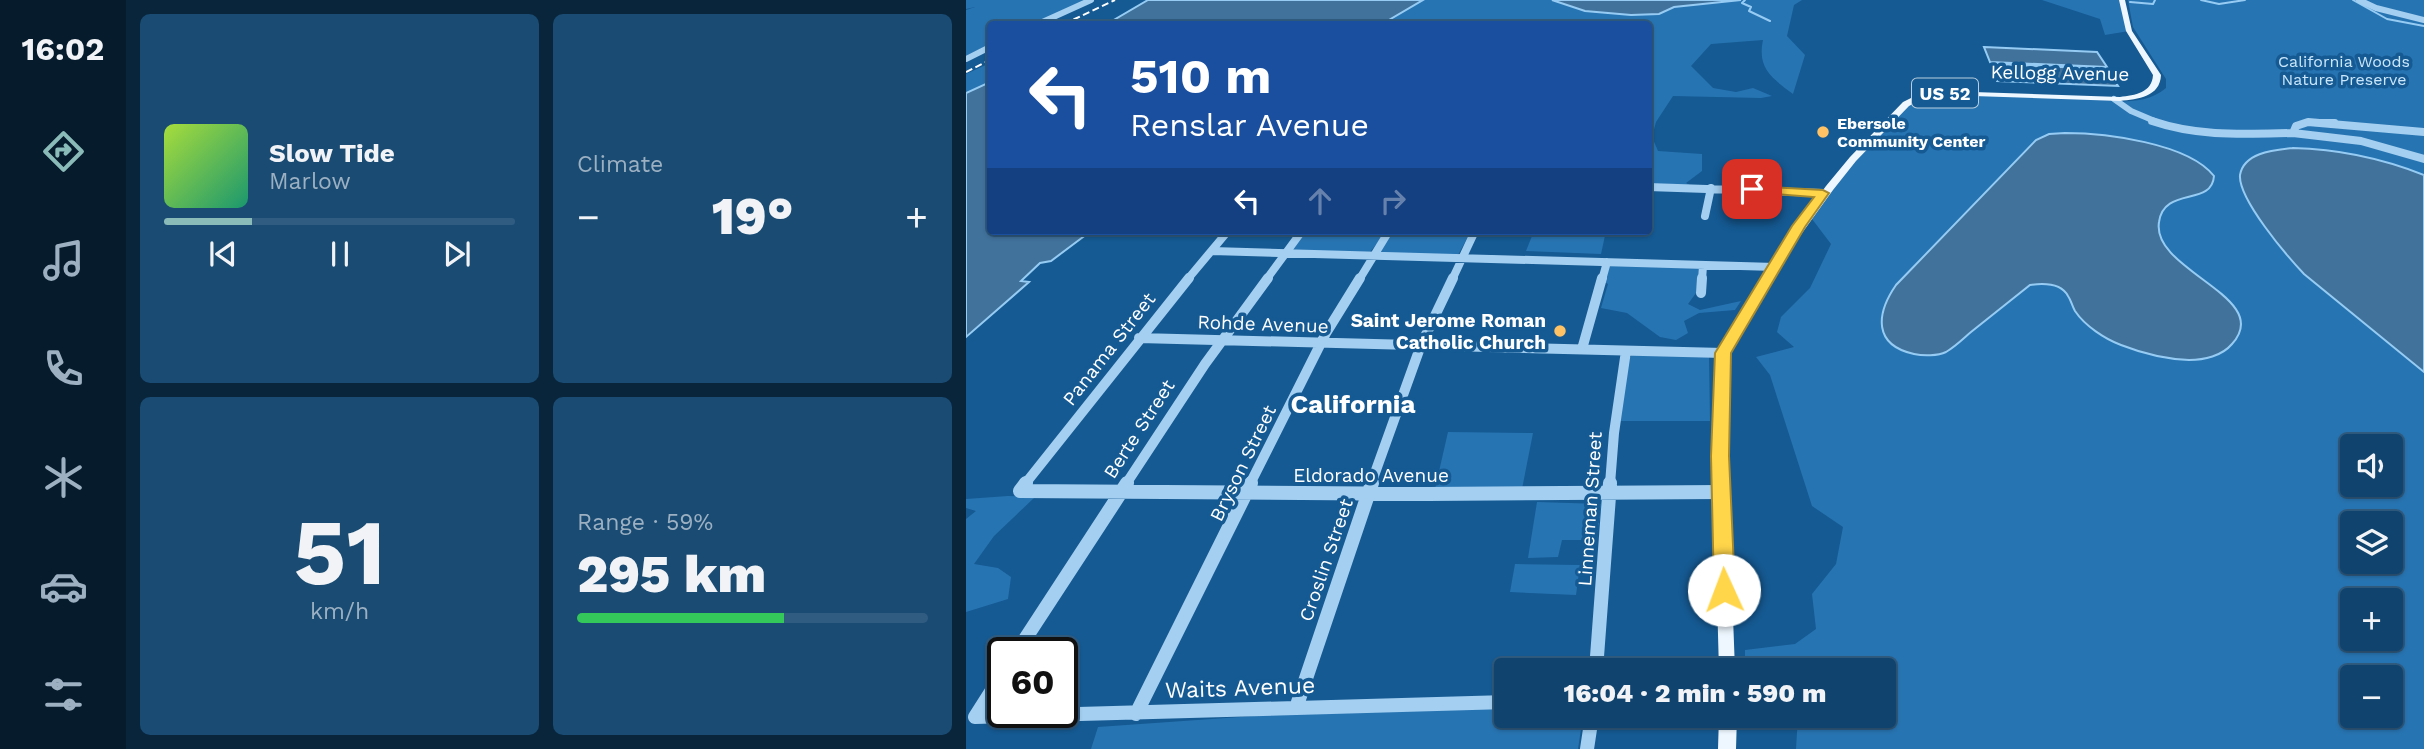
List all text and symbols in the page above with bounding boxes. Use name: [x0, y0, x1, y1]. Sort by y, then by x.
text: 16:02: [22, 30, 104, 68]
text: 510 m: [1130, 47, 1271, 105]
icon: left: [1015, 49, 1106, 140]
park label: California Woods Nature Preserve: [2278, 52, 2410, 89]
street label: Kellogg Avenue: [1990, 60, 2130, 86]
road number: US 52: [1912, 78, 1978, 108]
text: Renslar Avenue: [1130, 106, 1369, 144]
place label: Ebersole Community Center: [1837, 114, 1986, 151]
marker: Ebersole Community Center: [1815, 124, 1831, 140]
icon: directions: [39, 127, 88, 176]
text: Slow Tide: [269, 138, 395, 168]
text: Climate: [577, 151, 663, 178]
pin: [1722, 159, 1782, 219]
text: Marlow: [269, 168, 351, 195]
icon: arrive: [1733, 170, 1771, 208]
icon: left: [1228, 182, 1266, 220]
icon: ahead: [1301, 182, 1339, 220]
icon: right: [1374, 182, 1412, 220]
text: 19°: [712, 186, 793, 247]
text: −: [577, 195, 600, 239]
text: +: [905, 195, 928, 239]
icon: previous: [204, 235, 242, 273]
icon: pause: [321, 235, 359, 273]
icon: next: [438, 235, 476, 273]
icon: music: [39, 236, 88, 285]
street label: Panama Street: [1058, 288, 1160, 410]
place label: Saint Jerome Roman Catholic Church: [1351, 309, 1546, 354]
street label: Rohde Avenue: [1197, 310, 1329, 338]
marker: Saint Jerome Roman Catholic Church: [1552, 323, 1568, 339]
icon: phone: [39, 344, 88, 393]
street label: Berte Street: [1099, 375, 1179, 483]
district label: California: [1291, 389, 1415, 419]
street label: Bryson Street: [1205, 401, 1281, 525]
street label: Linneman Street: [1573, 431, 1607, 587]
map controls: [2340, 434, 2403, 728]
button: sound: [2340, 434, 2403, 497]
icon: climate: [39, 453, 88, 502]
street label: Eldorado Avenue: [1293, 464, 1449, 487]
street label: Croslin Street: [1294, 496, 1358, 624]
text: 51: [293, 499, 386, 606]
text: Range · 59%: [577, 509, 713, 536]
button: layers: [2340, 511, 2403, 574]
text: 295 km: [577, 544, 766, 605]
position arrow: [1687, 553, 1761, 627]
icon: car: [39, 562, 88, 611]
button: +: [2340, 588, 2403, 651]
text: km/h: [310, 598, 369, 625]
speed limit sign: 60: [987, 637, 1078, 728]
button: −: [2340, 665, 2403, 728]
icon: filters: [39, 670, 88, 719]
street label: Waits Avenue: [1164, 672, 1316, 704]
text: 16:04 · 2 min · 590 m: [1564, 678, 1826, 708]

